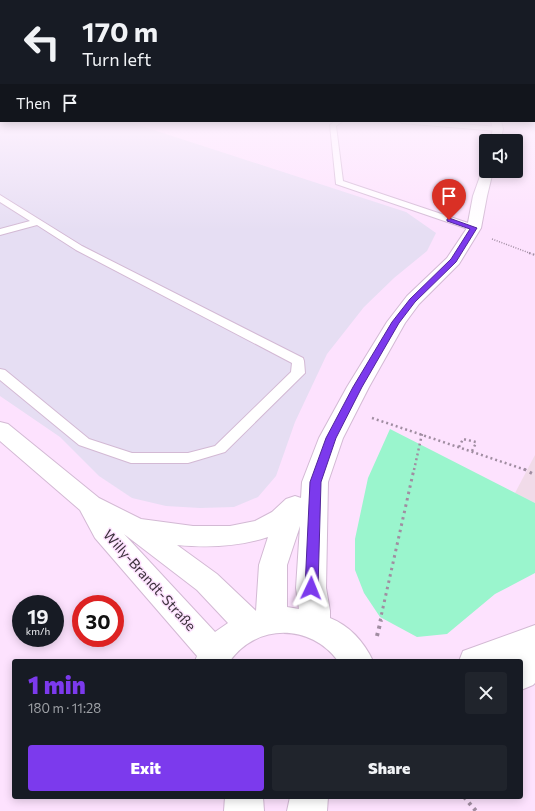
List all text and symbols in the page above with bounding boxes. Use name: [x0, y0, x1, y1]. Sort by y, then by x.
text: 170 m: [82, 14, 158, 48]
icon: left: [16, 16, 68, 68]
text: Turn left: [82, 48, 151, 70]
icon: arrive: [59, 92, 81, 114]
text: Then: [16, 94, 51, 112]
map controls: [479, 134, 523, 178]
button: sound: [479, 134, 523, 178]
pin: [432, 179, 466, 220]
icon: arrive: [438, 185, 460, 207]
street label: Willy-Brandt-Straße: [100, 526, 200, 634]
position arrow: [290, 567, 332, 609]
speed limit sign: 30: [72, 595, 124, 647]
text: 19: [27, 604, 49, 628]
text: km/h: [26, 625, 50, 637]
text: 1 min: [28, 670, 86, 699]
button: close: [465, 672, 507, 714]
text: 180 m · 11:28: [28, 700, 101, 716]
button: Exit: [28, 745, 264, 791]
button: Share: [272, 745, 507, 791]

